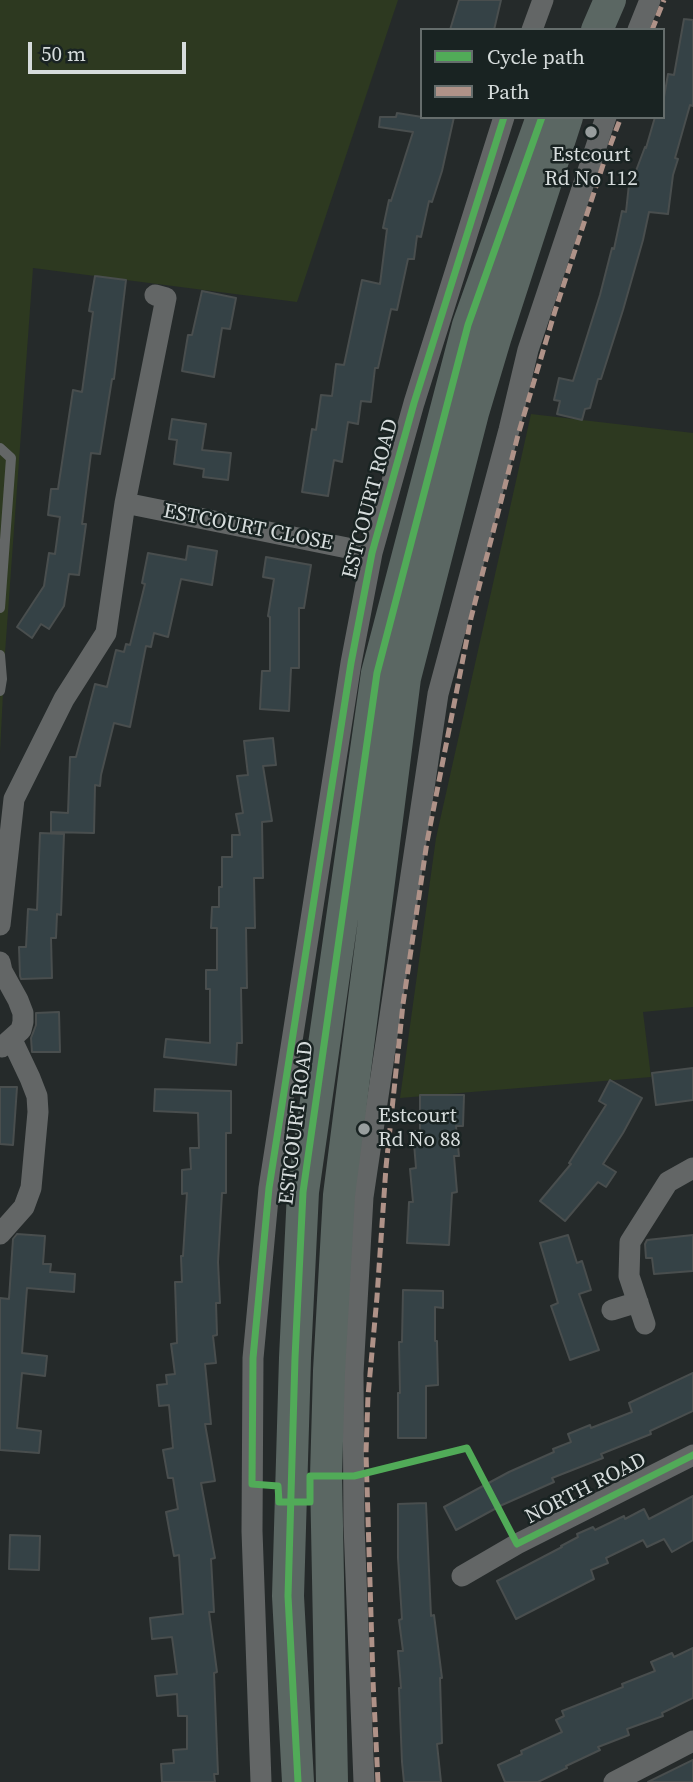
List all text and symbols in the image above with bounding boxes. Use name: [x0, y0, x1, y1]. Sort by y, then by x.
scale bar: [32, 28, 189, 72]
legend: [420, 28, 665, 119]
text: 50 m: [41, 39, 86, 68]
text: Cycle path: [487, 42, 585, 71]
text: Path: [487, 77, 530, 106]
marker: Estcourt Rd No 112: [583, 124, 599, 140]
place label: Estcourt Rd No 112: [544, 143, 638, 193]
street label: ESTCOURT ROAD: [338, 416, 404, 582]
street label: ESTCOURT CLOSE: [161, 499, 335, 557]
street label: ESTCOURT ROAD: [274, 1040, 320, 1206]
place label: Estcourt Rd No 88: [378, 1104, 461, 1154]
marker: Estcourt Rd No 88: [356, 1121, 372, 1137]
street label: NORTH ROAD: [521, 1448, 651, 1530]

